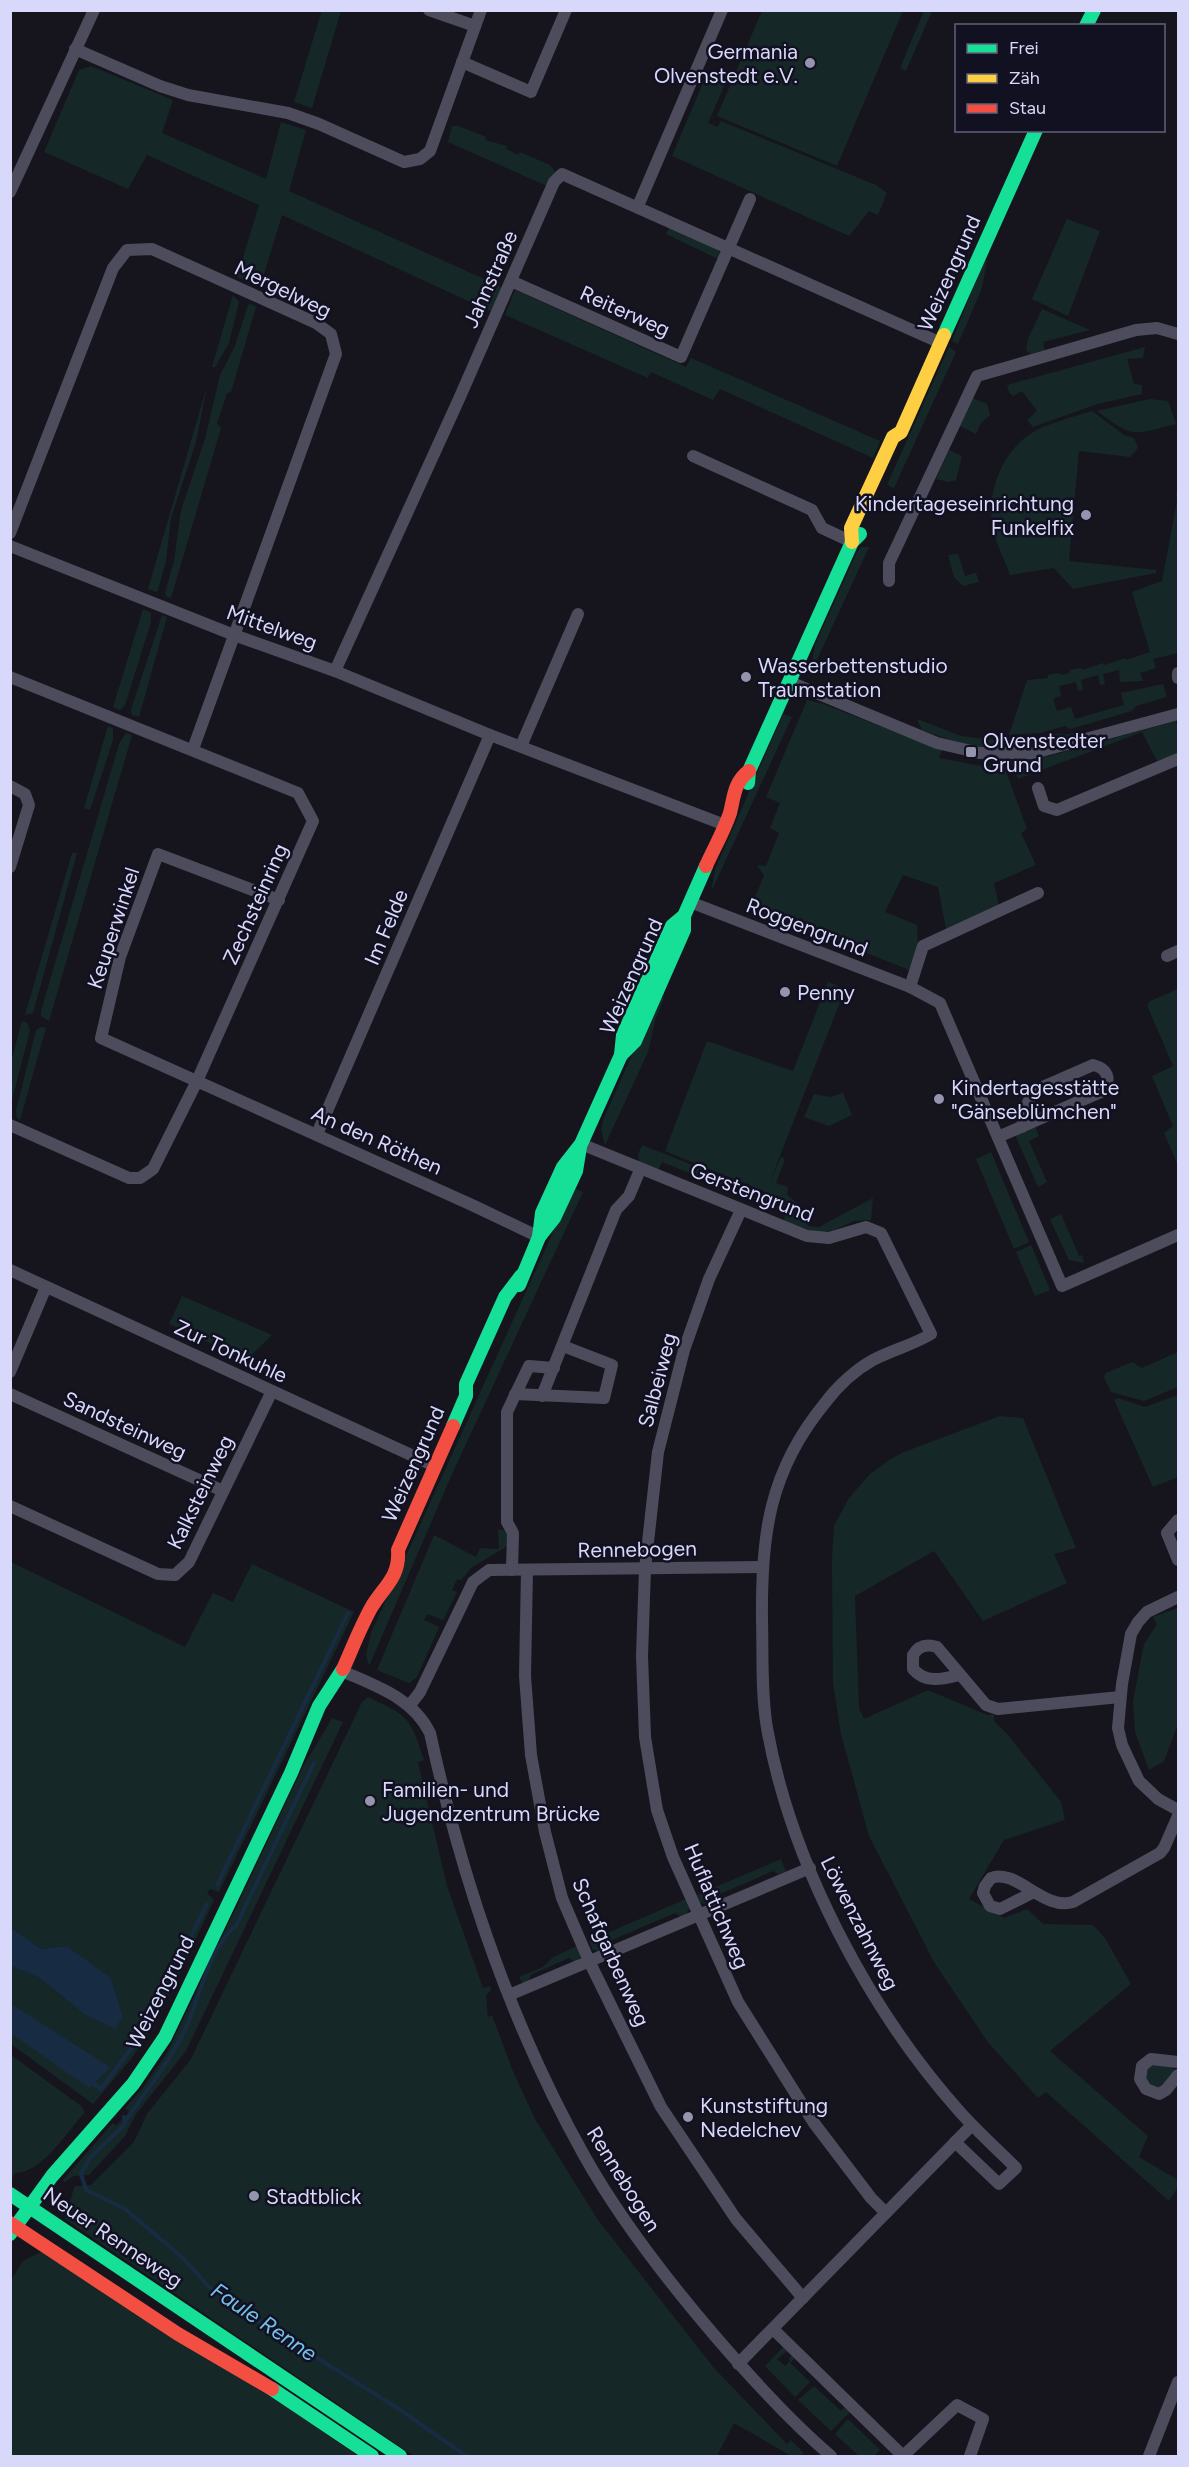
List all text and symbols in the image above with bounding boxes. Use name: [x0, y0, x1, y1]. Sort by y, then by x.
legend: [955, 24, 1165, 132]
text: Frei: [1009, 37, 1039, 59]
place label: Germania Olvenstedt e.V.: [654, 39, 798, 88]
marker: Germania Olvenstedt e.V.: [803, 56, 817, 70]
text: Zäh: [1009, 67, 1040, 89]
text: Stau: [1009, 97, 1046, 119]
street label: Weizengrund: [912, 211, 986, 335]
street label: Jahnstraße: [457, 226, 523, 332]
street label: Mergelweg: [230, 255, 336, 323]
street label: Reiterweg: [576, 280, 674, 342]
place label: Kindertageseinrichtung Funkelfix: [855, 491, 1074, 540]
marker: Kindertageseinrichtung Funkelfix: [1079, 508, 1093, 522]
street label: Mittelweg: [223, 599, 321, 655]
place label: Wasserbettenstudio Traumstation: [758, 653, 948, 702]
marker: Wasserbettenstudio Traumstation: [739, 670, 753, 684]
place label: Olvenstedter Grund: [983, 728, 1106, 777]
marker: Olvenstedter Grund: [964, 745, 978, 759]
street label: Zechsteinring: [217, 840, 293, 968]
street label: Keuperwinkel: [82, 864, 144, 992]
street label: Im Felde: [359, 885, 413, 969]
street label: Roggengrund: [743, 892, 871, 962]
street label: Weizengrund: [594, 914, 668, 1038]
place label: Penny: [797, 980, 855, 1005]
marker: Penny: [778, 985, 792, 999]
place label: Kindertagesstätte "Gänseblümchen": [951, 1075, 1119, 1124]
marker: Kindertagesstätte "Gänseblümchen": [932, 1092, 946, 1106]
street label: An den Röthen: [308, 1100, 446, 1180]
street label: Gerstengrund: [687, 1157, 817, 1227]
street label: Zur Tonkuhle: [171, 1314, 291, 1388]
street label: Salbeiweg: [632, 1330, 682, 1430]
street label: Sandsteinweg: [59, 1386, 191, 1464]
street label: Weizengrund: [376, 1402, 450, 1526]
street label: Kalksteinweg: [162, 1431, 238, 1553]
street label: Rennebogen: [577, 1535, 697, 1563]
place label: Familien- und Jugendzentrum Brücke: [382, 1777, 600, 1826]
marker: Familien- und Jugendzentrum Brücke: [363, 1794, 377, 1808]
street label: Huflattichweg: [679, 1839, 755, 1973]
street label: Löwenzahnweg: [816, 1852, 904, 1994]
street label: Schafgarbenweg: [567, 1874, 655, 2030]
street label: Weizengrund: [121, 1931, 199, 2053]
place label: Kunststiftung Nedelchev: [700, 2093, 828, 2142]
marker: Kunststiftung Nedelchev: [681, 2110, 695, 2124]
street label: Rennebogen: [582, 2122, 666, 2236]
street label: Neuer Renneweg: [39, 2181, 187, 2293]
place label: Stadtblick: [266, 2184, 362, 2209]
marker: Stadtblick: [247, 2189, 261, 2203]
water label: Faule Renne: [206, 2277, 322, 2367]

